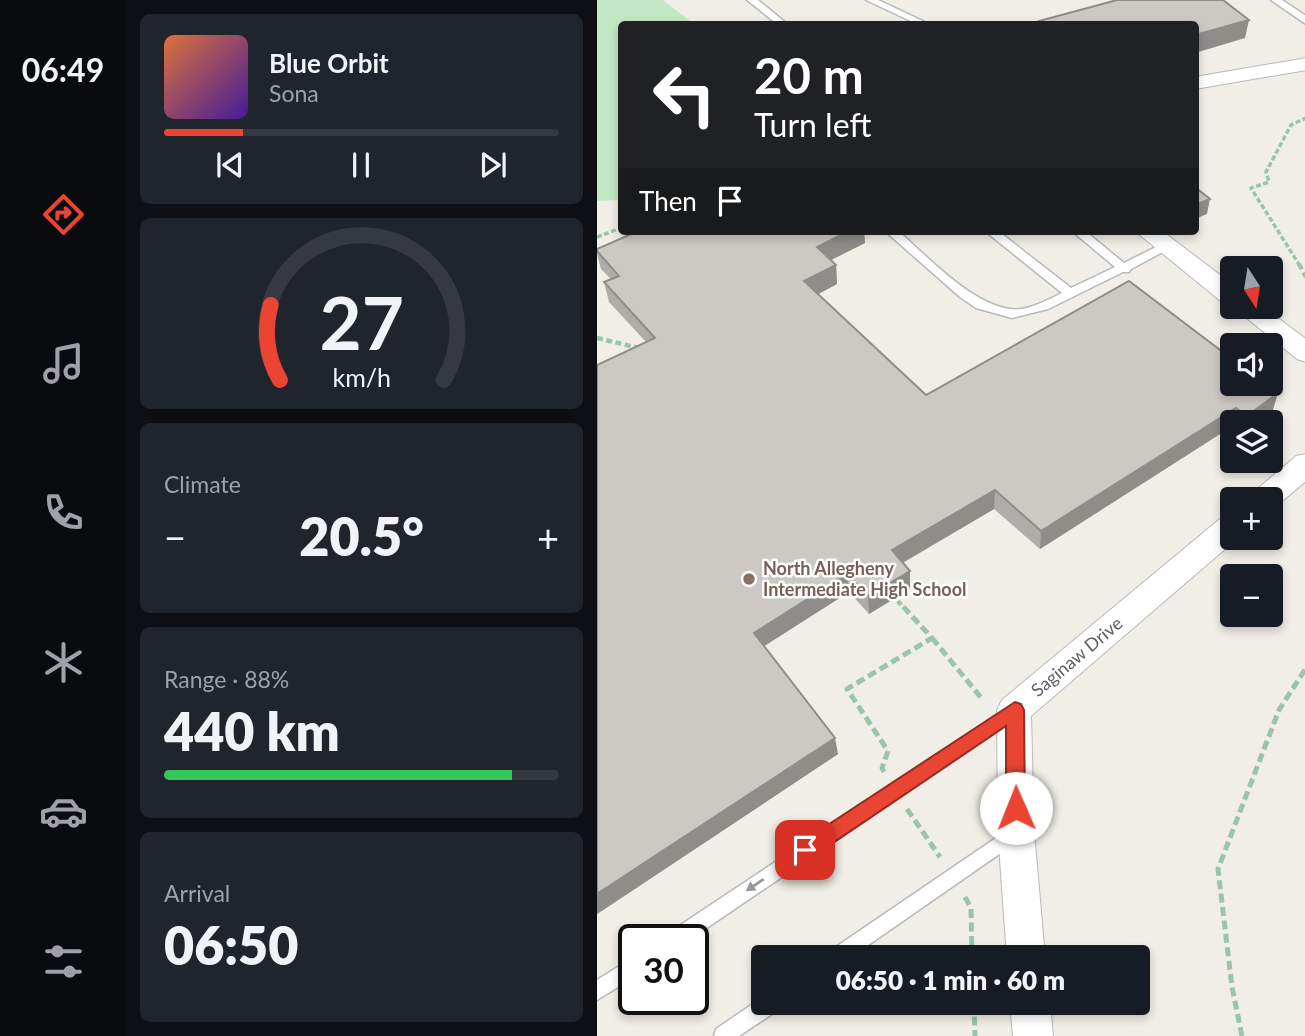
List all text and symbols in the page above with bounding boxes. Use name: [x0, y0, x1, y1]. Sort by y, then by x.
text: 20 m: [754, 46, 864, 104]
text: Blue Orbit: [269, 47, 389, 79]
icon: left: [639, 49, 730, 140]
text: 06:49: [22, 50, 104, 89]
text: Sona: [269, 79, 319, 107]
text: Turn left: [754, 105, 871, 144]
icon: previous: [211, 146, 249, 184]
icon: pause: [342, 146, 380, 184]
icon: next: [474, 146, 512, 184]
icon: arrive: [711, 182, 749, 220]
text: Then: [639, 185, 697, 217]
icon: directions: [39, 190, 88, 239]
north arrow: [1220, 256, 1283, 318]
map controls: [1220, 256, 1283, 627]
text: 27: [319, 278, 404, 366]
button: sound: [1220, 333, 1283, 396]
icon: music: [39, 339, 88, 388]
text: km/h: [332, 361, 391, 391]
button: layers: [1220, 410, 1283, 473]
text: Climate: [164, 470, 241, 498]
button: +: [1220, 487, 1283, 550]
icon: phone: [39, 488, 88, 537]
text: 20.5°: [299, 505, 424, 567]
text: −: [164, 514, 186, 560]
text: +: [537, 514, 559, 560]
place label: North Allegheny Intermediate High School: [763, 557, 966, 600]
button: −: [1220, 564, 1283, 627]
marker: North Allegheny Intermediate High School: [741, 571, 757, 587]
street label: Saginaw Drive: [1026, 612, 1127, 701]
icon: climate: [39, 638, 88, 687]
text: Range · 88%: [164, 665, 289, 693]
text: 440 km: [164, 700, 340, 762]
position arrow: [979, 771, 1053, 845]
icon: car: [39, 787, 88, 836]
pin: [775, 820, 835, 880]
icon: arrive: [786, 831, 824, 869]
one-way arrow: [745, 878, 764, 891]
text: Arrival: [164, 879, 230, 907]
text: 06:50: [164, 914, 298, 976]
speed limit sign: 30: [618, 924, 709, 1015]
icon: filters: [39, 937, 88, 986]
text: 06:50 · 1 min · 60 m: [836, 964, 1065, 996]

